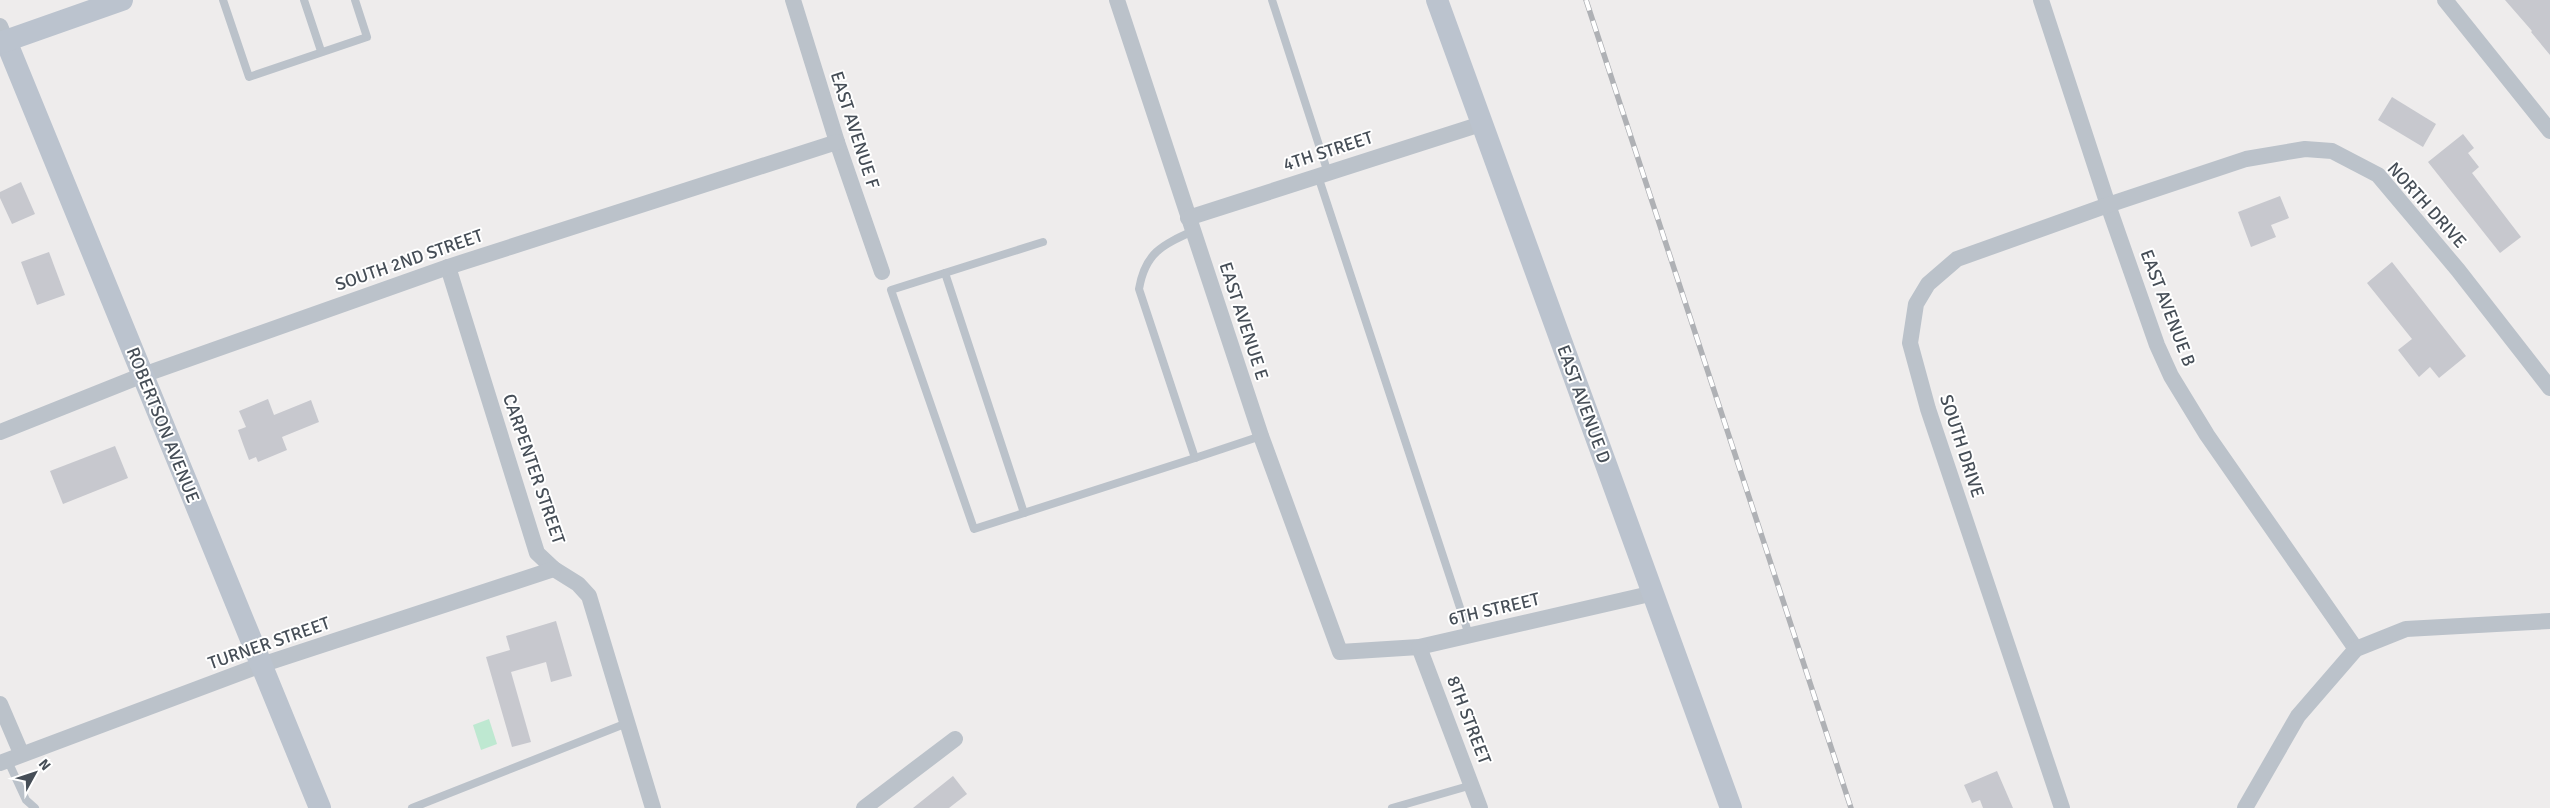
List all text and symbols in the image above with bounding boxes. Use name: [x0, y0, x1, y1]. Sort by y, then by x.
street label: EAST AVENUE F: [826, 69, 884, 191]
street label: 4TH STREET: [1280, 126, 1376, 176]
street label: NORTH DRIVE: [2383, 158, 2471, 252]
street label: SOUTH 2ND STREET: [332, 224, 486, 296]
street label: EAST AVENUE B: [2136, 246, 2200, 370]
street label: EAST AVENUE E: [1215, 259, 1273, 383]
street label: EAST AVENUE D: [1552, 342, 1616, 466]
street label: ROBERTSON AVENUE: [122, 344, 204, 506]
street label: CARPENTER STREET: [498, 391, 570, 547]
street label: SOUTH DRIVE: [1935, 392, 1989, 500]
street label: 6TH STREET: [1446, 588, 1542, 630]
street label: TURNER STREET: [205, 612, 333, 674]
street label: 8TH STREET: [1442, 673, 1496, 768]
north arrow: [10, 748, 60, 798]
text: N: [35, 756, 54, 774]

